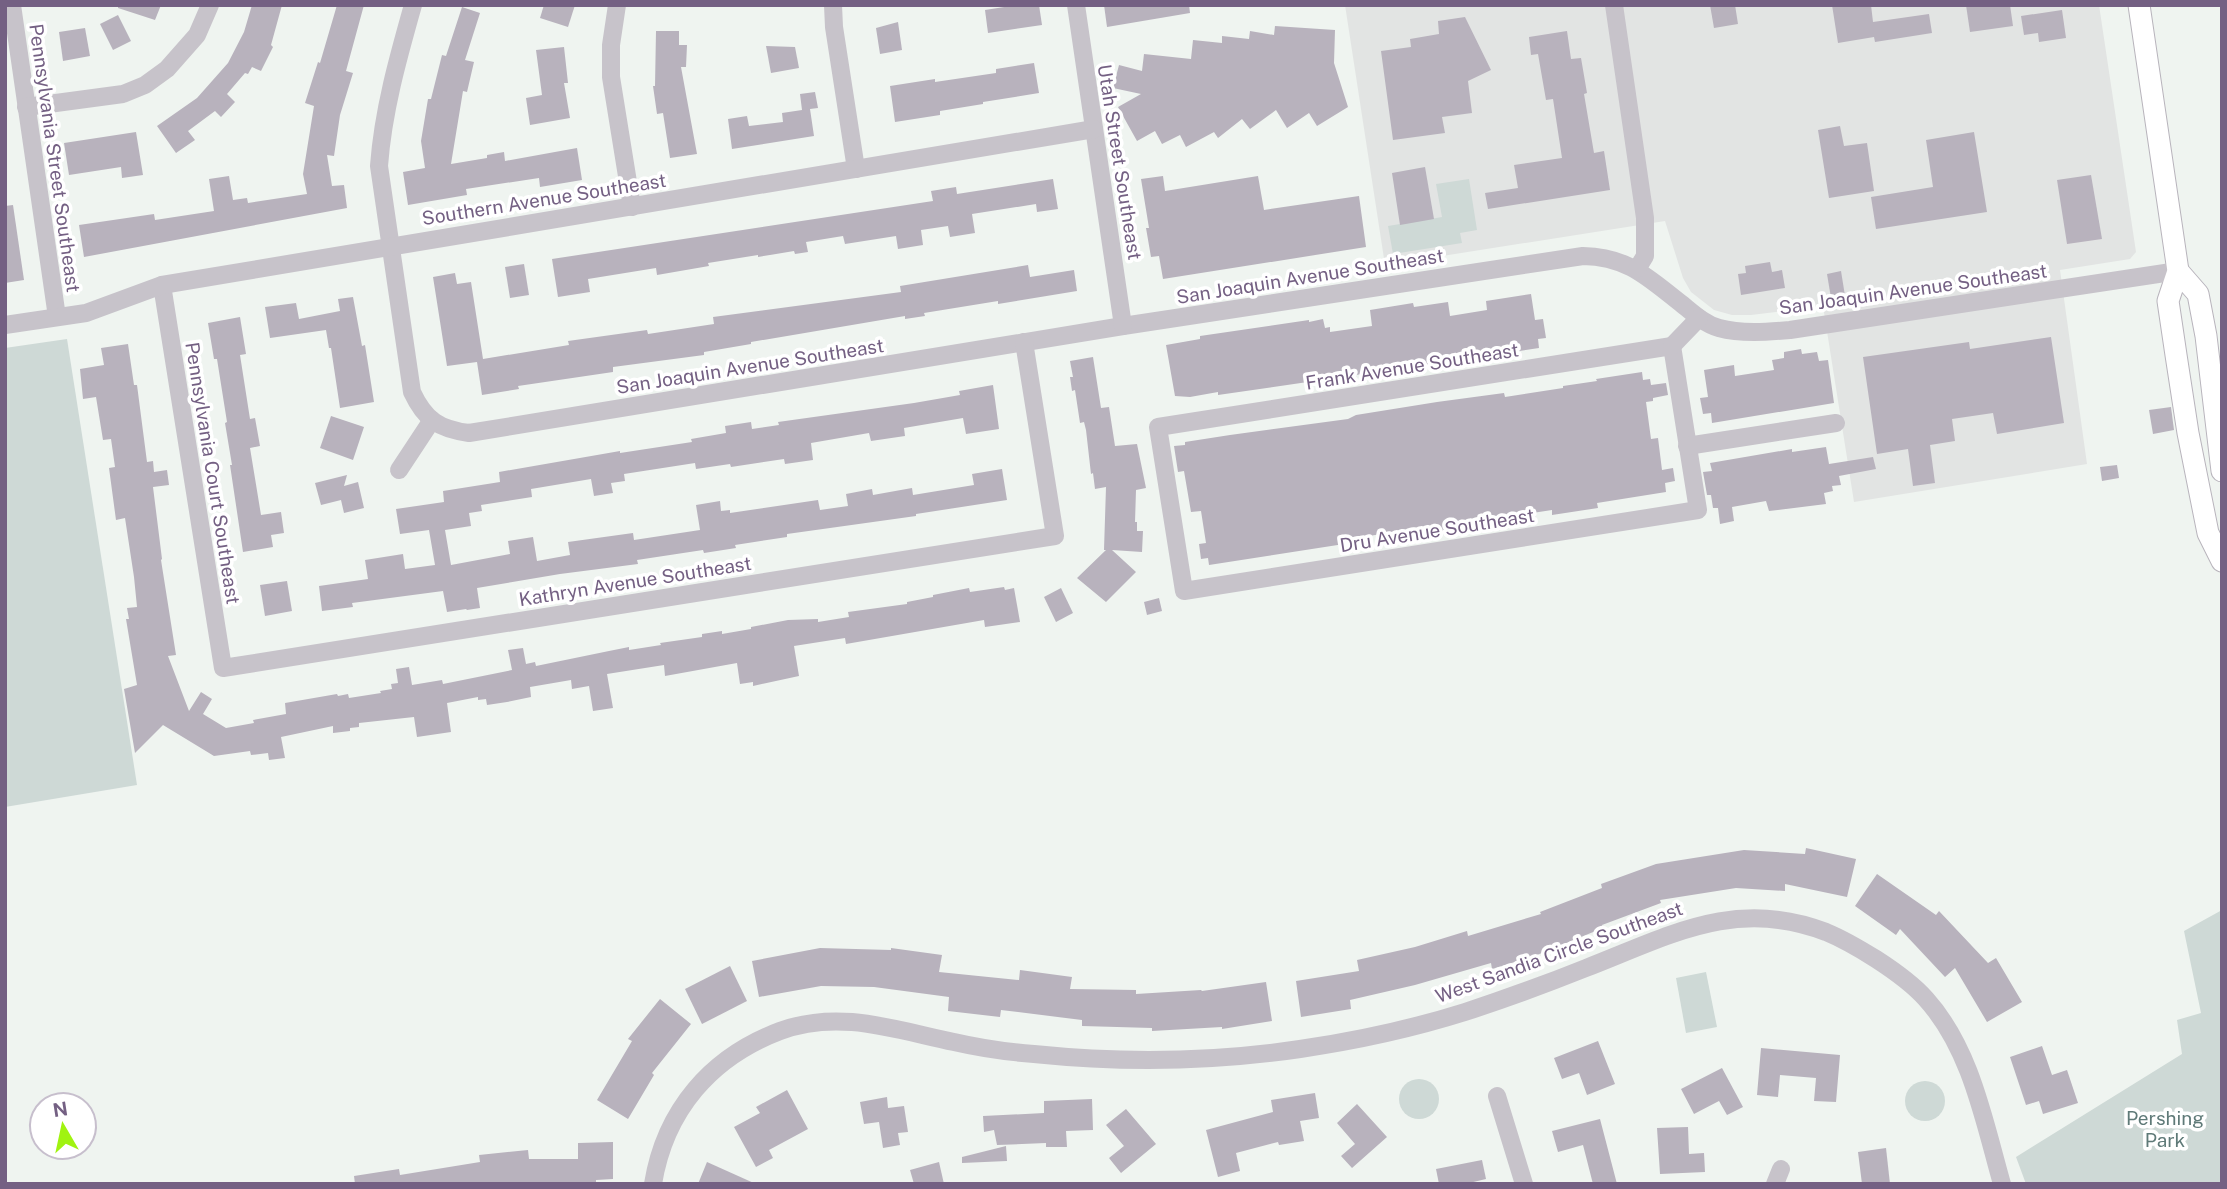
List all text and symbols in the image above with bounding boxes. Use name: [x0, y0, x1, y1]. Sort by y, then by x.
street label: Pennsylvania Street Southeast: [25, 22, 85, 294]
street label: Utah Street Southeast: [1094, 63, 1146, 261]
street label: Southern Avenue Southeast: [420, 169, 668, 229]
street label: San Joaquin Avenue Southeast: [1175, 244, 1445, 308]
street label: San Joaquin Avenue Southeast: [1778, 259, 2048, 319]
street label: San Joaquin Avenue Southeast: [615, 334, 885, 398]
street label: Frank Avenue Southeast: [1304, 338, 1520, 394]
street label: Pennsylvania Court Southeast: [181, 340, 245, 606]
street label: Dru Avenue Southeast: [1338, 504, 1536, 556]
street label: Kathryn Avenue Southeast: [517, 552, 753, 610]
street label: West Sandia Circle Southeast: [1432, 897, 1686, 1007]
north arrow: [28, 1091, 98, 1161]
text: N: [51, 1097, 69, 1121]
park label: Pershing Park: [2126, 1107, 2204, 1151]

